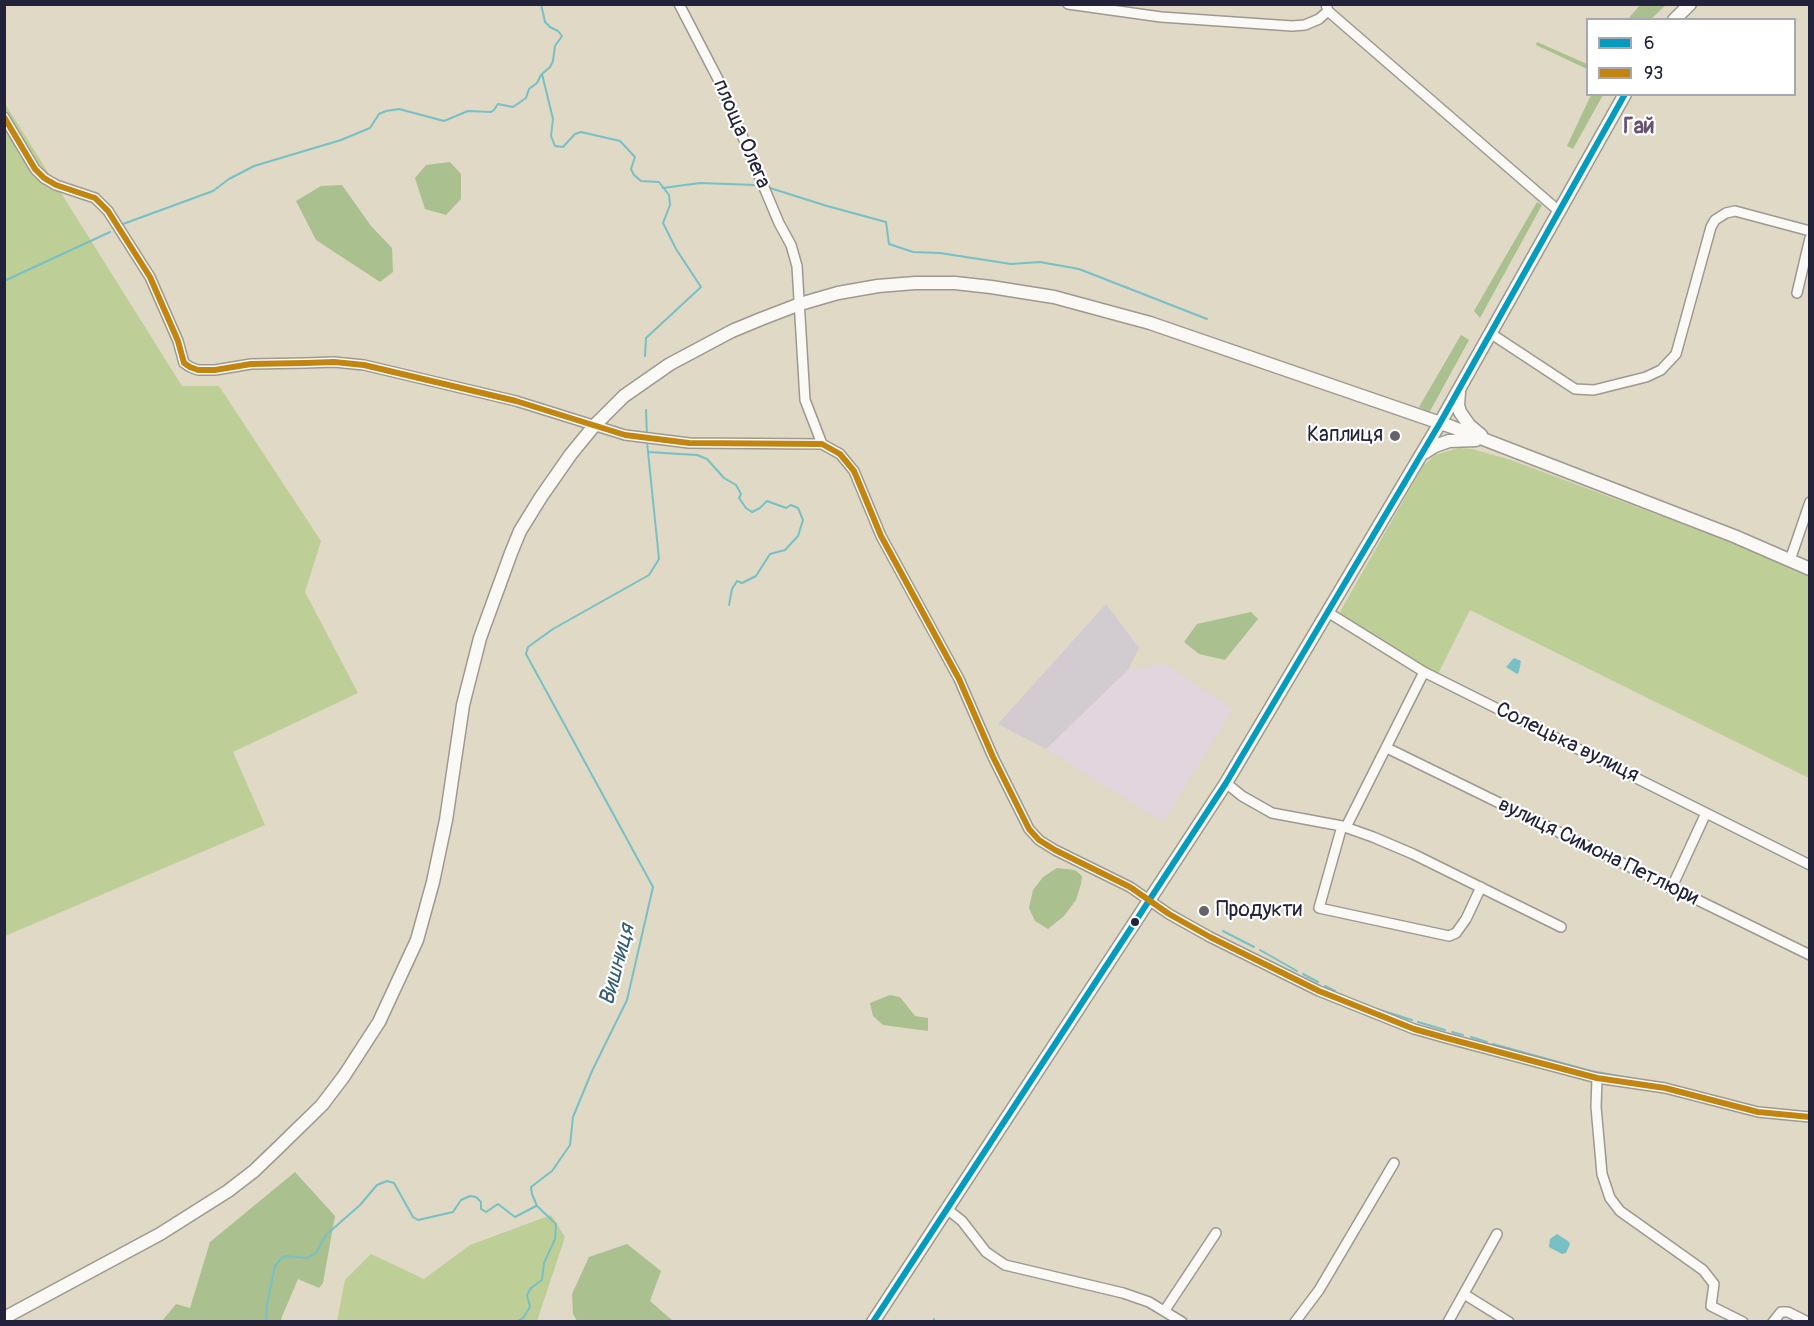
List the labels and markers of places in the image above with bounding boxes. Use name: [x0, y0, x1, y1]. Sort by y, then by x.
place label: Каплиця: [1307, 423, 1383, 449]
marker: Каплиця: [1388, 429, 1402, 443]
place label: Продукти: [1216, 898, 1302, 924]
marker: Продукти: [1197, 904, 1211, 918]
unlabelled marker: [1129, 916, 1141, 928]

